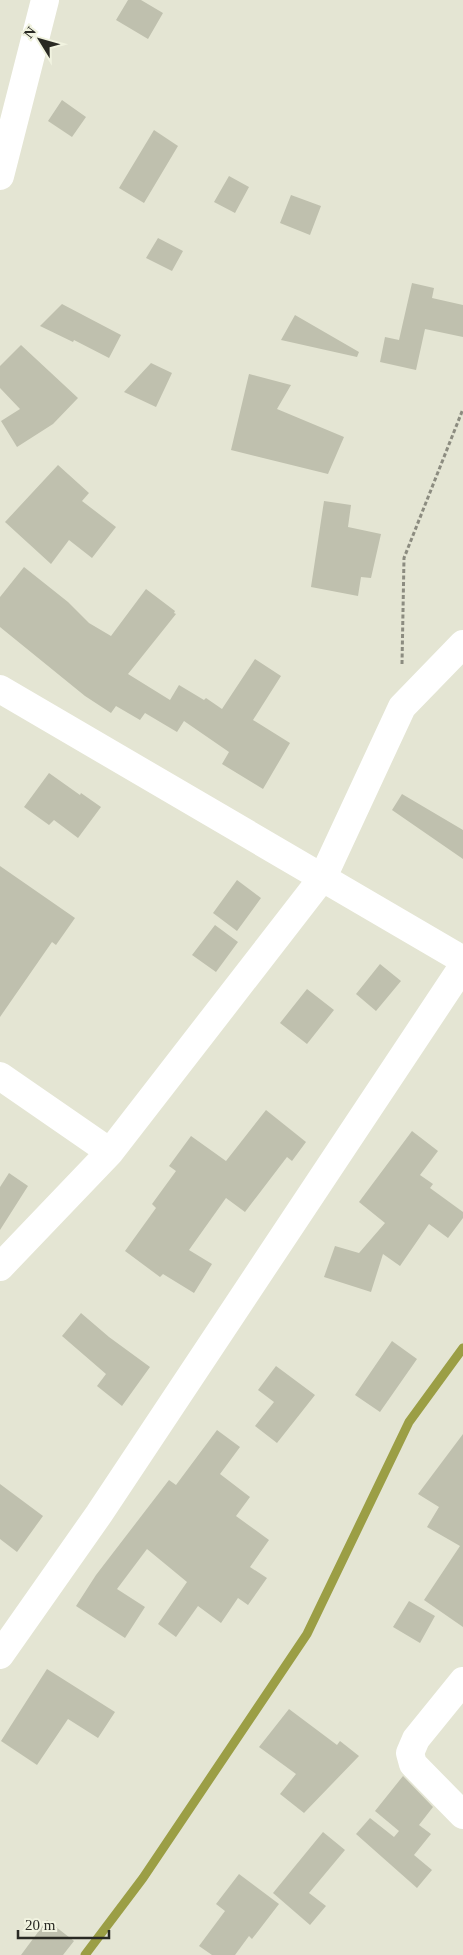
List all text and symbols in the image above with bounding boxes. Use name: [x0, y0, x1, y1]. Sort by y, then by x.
north arrow: [15, 15, 65, 65]
text: N: [21, 24, 39, 41]
scale bar: [18, 1908, 109, 1940]
text: 20 m: [25, 1917, 56, 1933]

